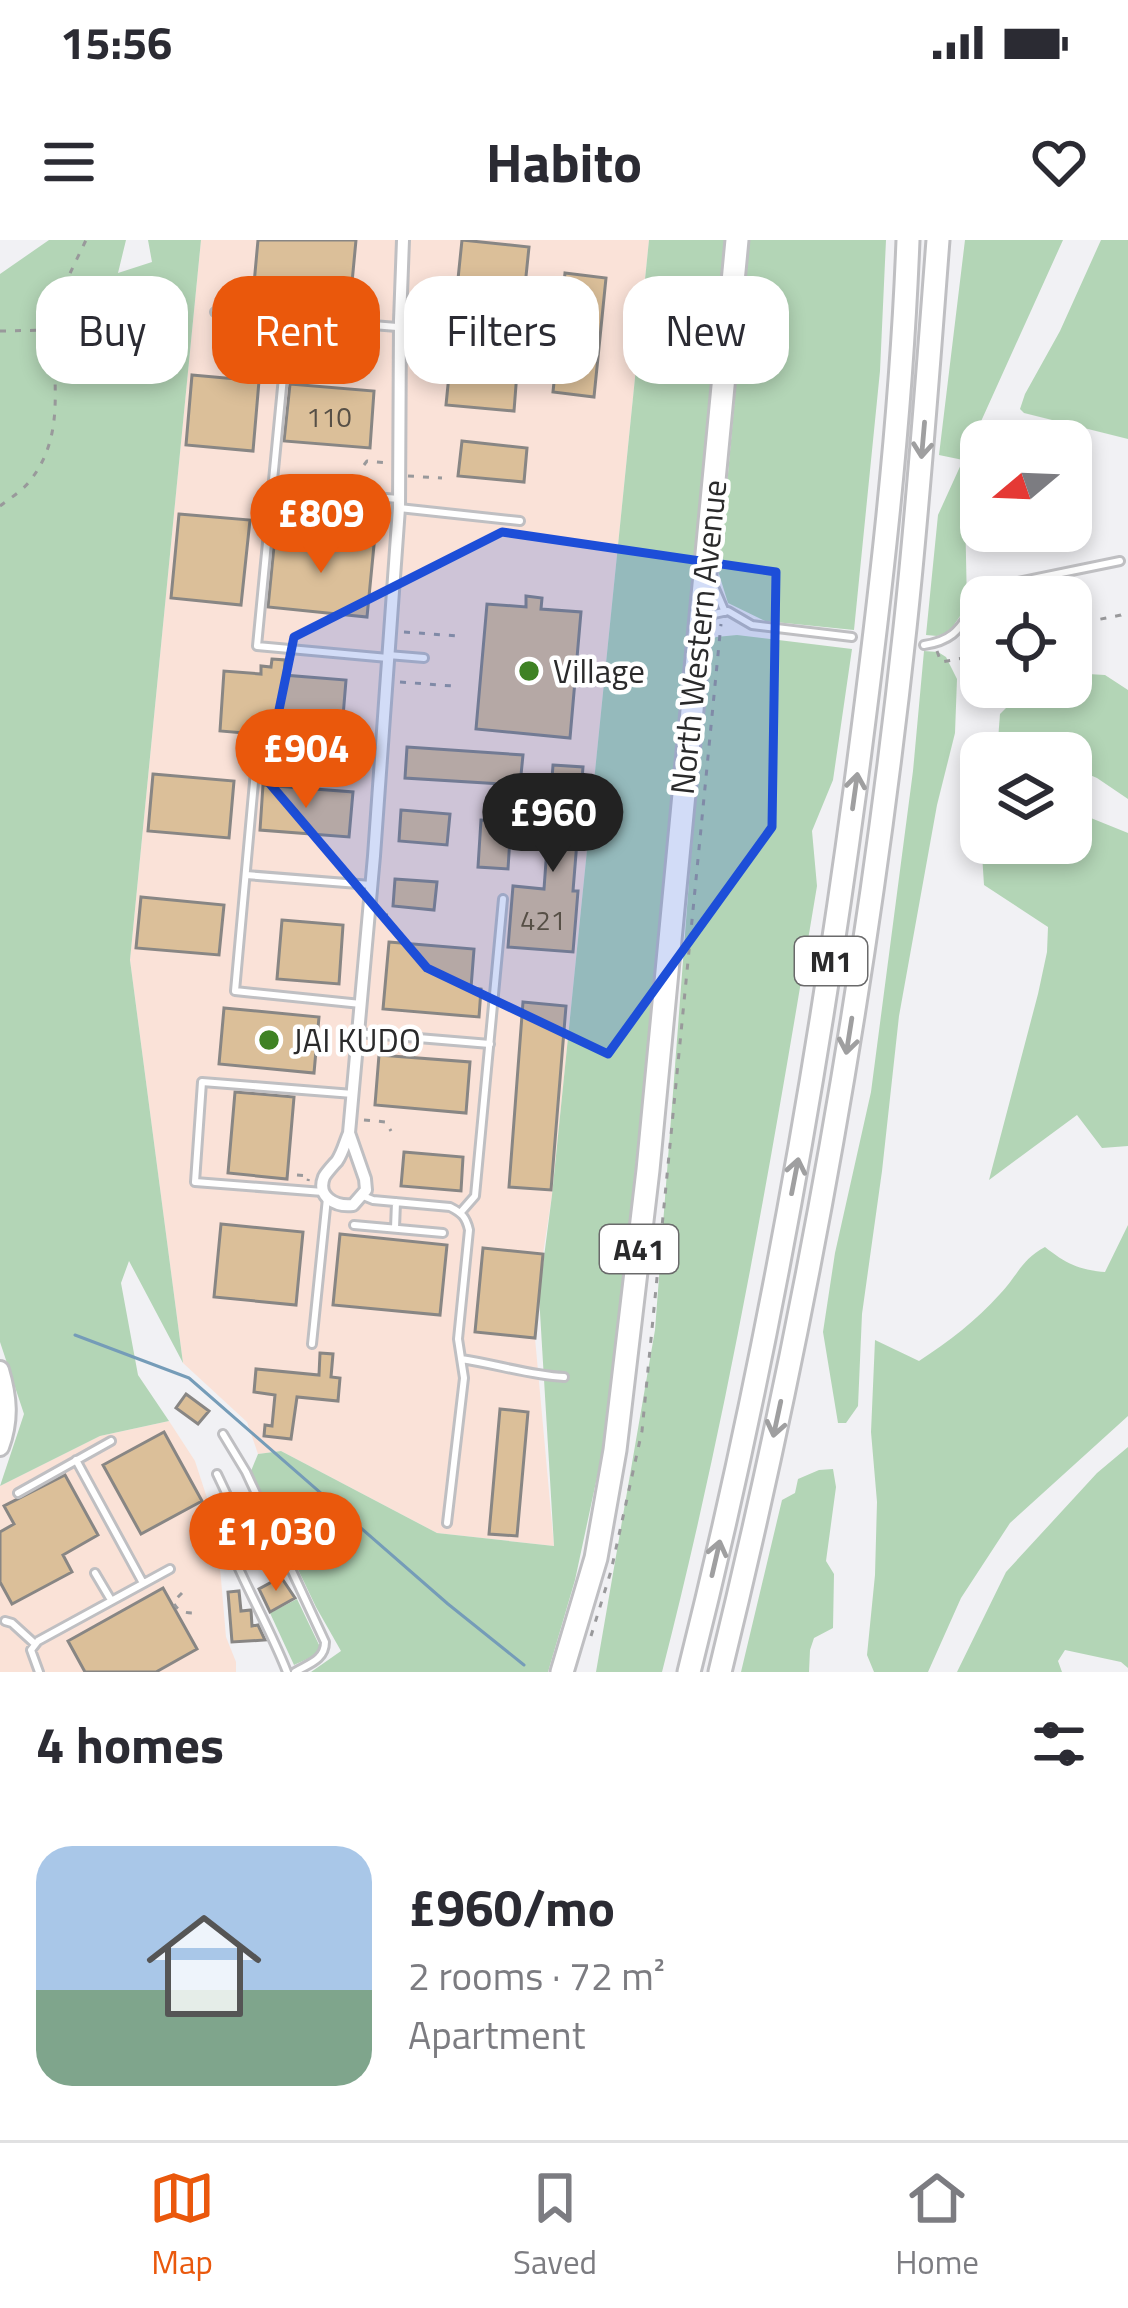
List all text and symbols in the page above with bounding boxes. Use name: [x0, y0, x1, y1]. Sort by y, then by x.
text: 15:56: [60, 8, 172, 76]
text: Habito: [486, 121, 642, 203]
icon: menu: [36, 129, 102, 195]
icon: heart: [1026, 129, 1092, 195]
chip: Buy: [36, 276, 188, 384]
chip: Rent: [212, 276, 380, 384]
chip: Filters: [404, 276, 599, 384]
chip: New: [623, 276, 789, 384]
house number: 110: [306, 396, 352, 437]
one-way arrow: [911, 420, 934, 459]
north arrow: [960, 420, 1092, 552]
map controls: [960, 420, 1092, 864]
pin: £809: [250, 474, 392, 576]
street label: North Western Avenue: [657, 477, 739, 797]
text: £809: [277, 483, 365, 542]
button: locate: [960, 576, 1092, 708]
place label: Village: [553, 646, 645, 696]
marker: Village: [516, 658, 542, 684]
pin: £904: [235, 709, 377, 811]
text: £904: [262, 718, 350, 777]
button: layers: [960, 732, 1092, 864]
one-way arrow: [844, 772, 867, 811]
pin: £960: [482, 773, 624, 875]
text: £960: [509, 782, 597, 841]
house number: 421: [520, 899, 566, 940]
road number: M1: [795, 937, 867, 985]
place label: JAI KUDO: [293, 1015, 421, 1065]
one-way arrow: [837, 1016, 860, 1055]
marker: JAI KUDO: [256, 1027, 282, 1053]
one-way arrow: [785, 1158, 807, 1197]
road number: A41: [600, 1225, 678, 1273]
one-way arrow: [765, 1399, 787, 1438]
pin: £1,030: [178, 1492, 374, 1594]
text: £1,030: [216, 1501, 336, 1560]
one-way arrow: [706, 1540, 728, 1578]
text: 4 homes: [36, 1705, 224, 1783]
icon: filters: [1026, 1711, 1092, 1777]
text: £960/mo: [408, 1868, 615, 1946]
icon: home: [132, 1894, 276, 2038]
text: 2 rooms · 72 m²: [408, 1946, 665, 2005]
text: Apartment: [408, 2005, 585, 2064]
tab: Map: [149, 2165, 215, 2287]
tab: Saved: [513, 2165, 597, 2287]
tab: Home: [895, 2165, 979, 2287]

